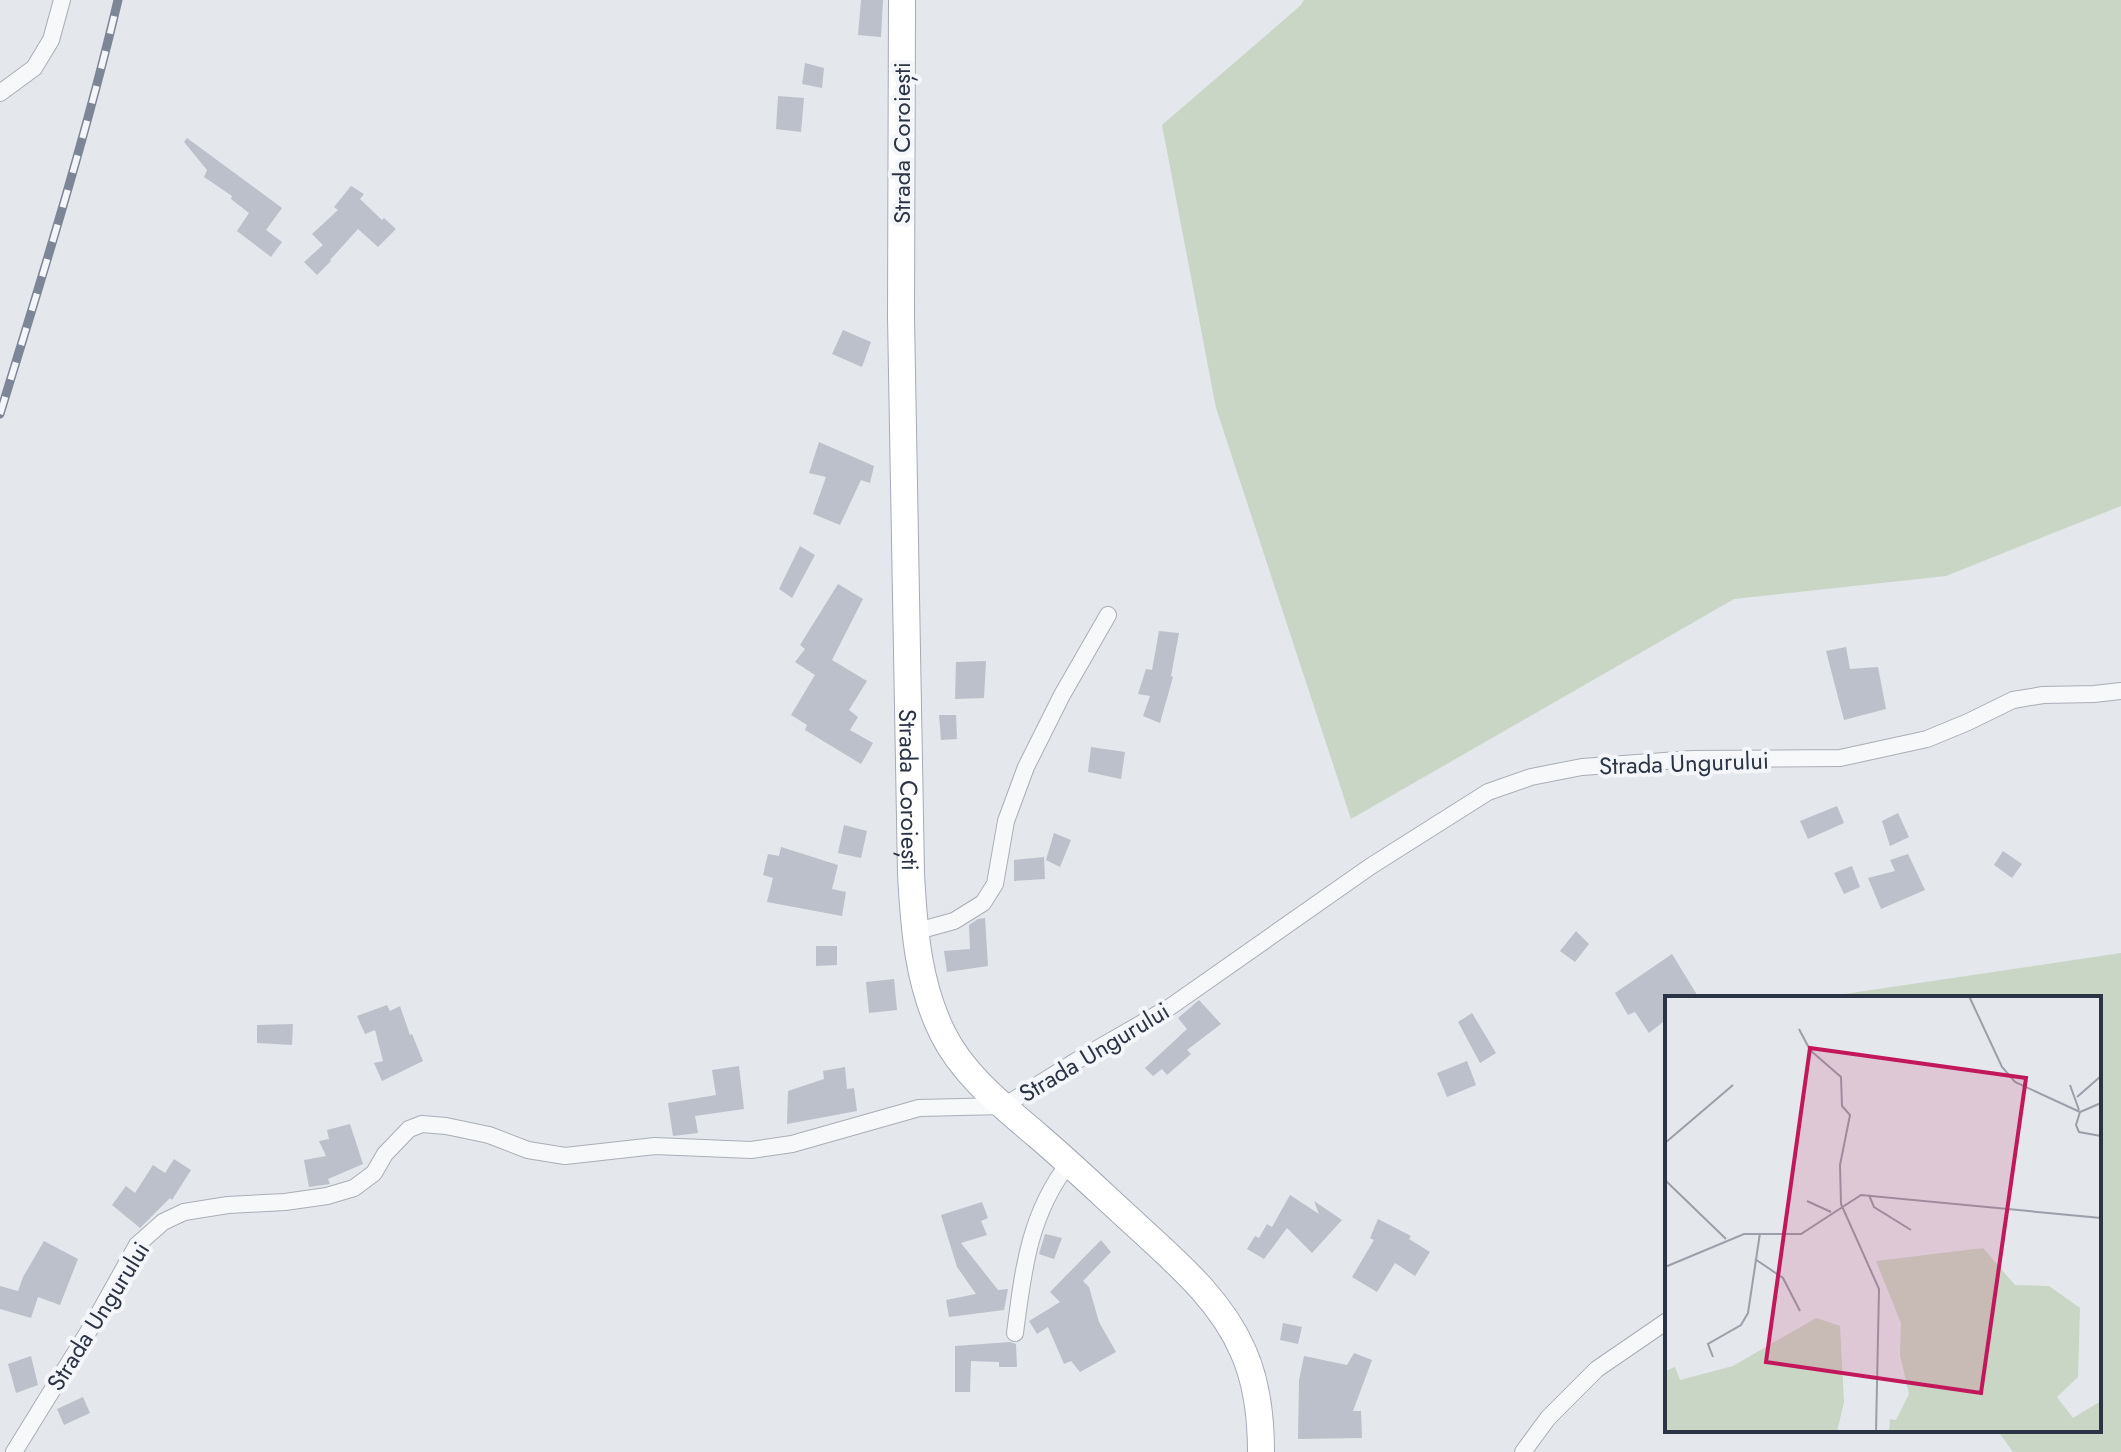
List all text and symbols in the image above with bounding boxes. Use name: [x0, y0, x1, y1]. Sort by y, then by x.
street label: Strada Coroiești: [884, 62, 919, 224]
street label: Strada Coroiești: [891, 709, 928, 871]
street label: Strada Ungurului: [1598, 743, 1770, 783]
street label: Strada Ungurului: [1012, 993, 1176, 1111]
inset map: [1665, 996, 2101, 1432]
street label: Strada Ungurului: [38, 1235, 158, 1397]

